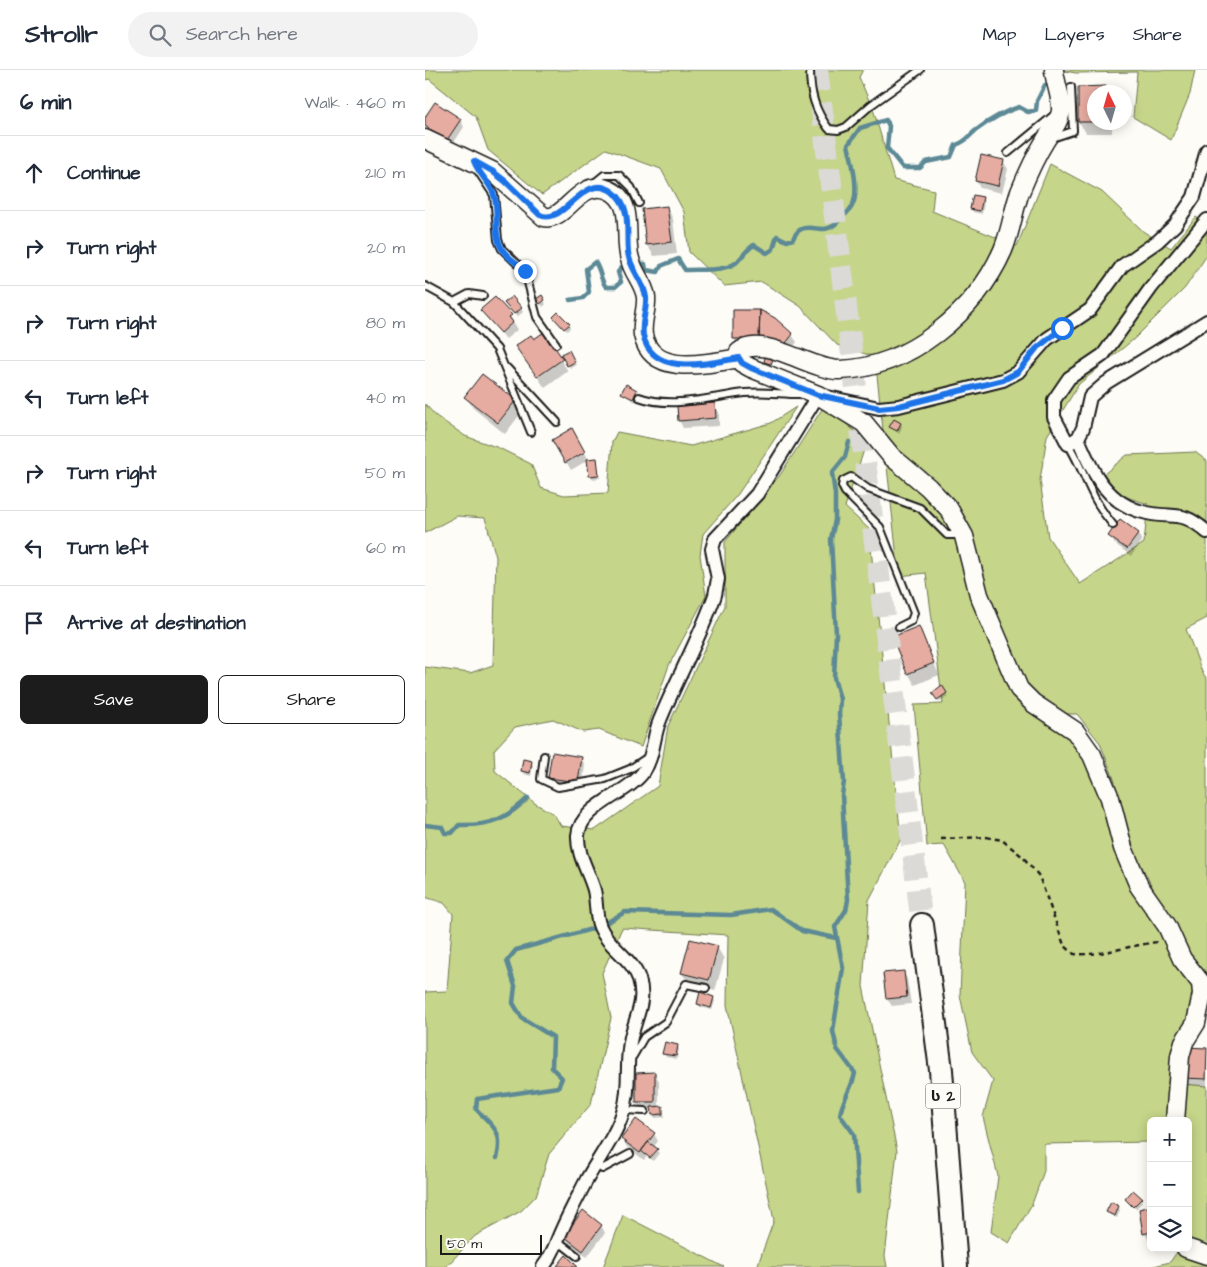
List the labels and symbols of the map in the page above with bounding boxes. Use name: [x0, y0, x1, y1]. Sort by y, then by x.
north arrow: [1087, 85, 1132, 130]
route end: [514, 260, 537, 283]
route start: [1051, 317, 1074, 340]
road number: ს 2: [925, 1084, 961, 1108]
scale bar: [440, 1232, 543, 1255]

